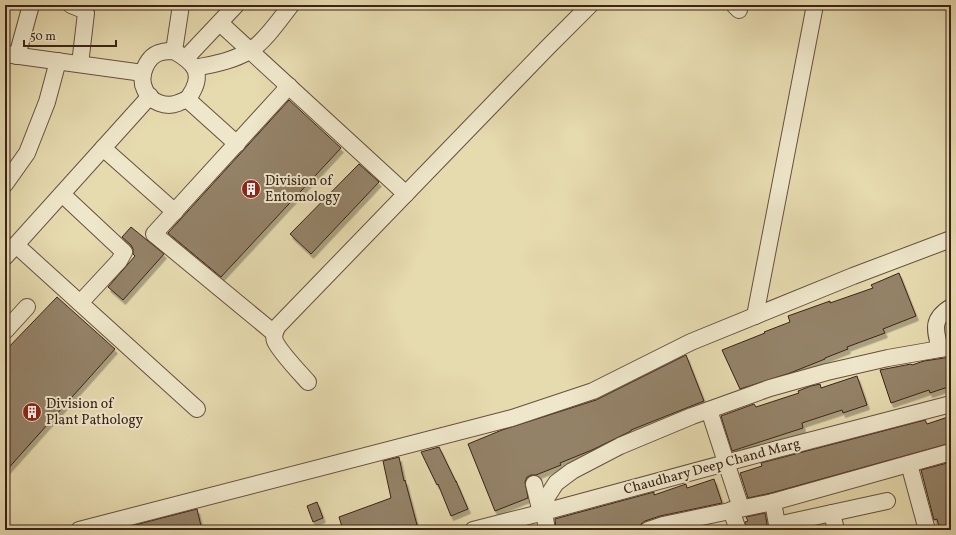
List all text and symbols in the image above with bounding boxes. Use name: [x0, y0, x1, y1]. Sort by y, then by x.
scale bar: [24, 22, 116, 48]
text: 50 m: [30, 29, 56, 45]
place label: Division of Entomology: [265, 172, 340, 207]
building icon: Division of Entomology: [240, 178, 262, 200]
place label: Division of Plant Pathology: [46, 395, 144, 430]
building icon: Division of Plant Pathology: [21, 401, 43, 423]
street label: Chaudhary Deep Chand Marg: [622, 434, 802, 500]

